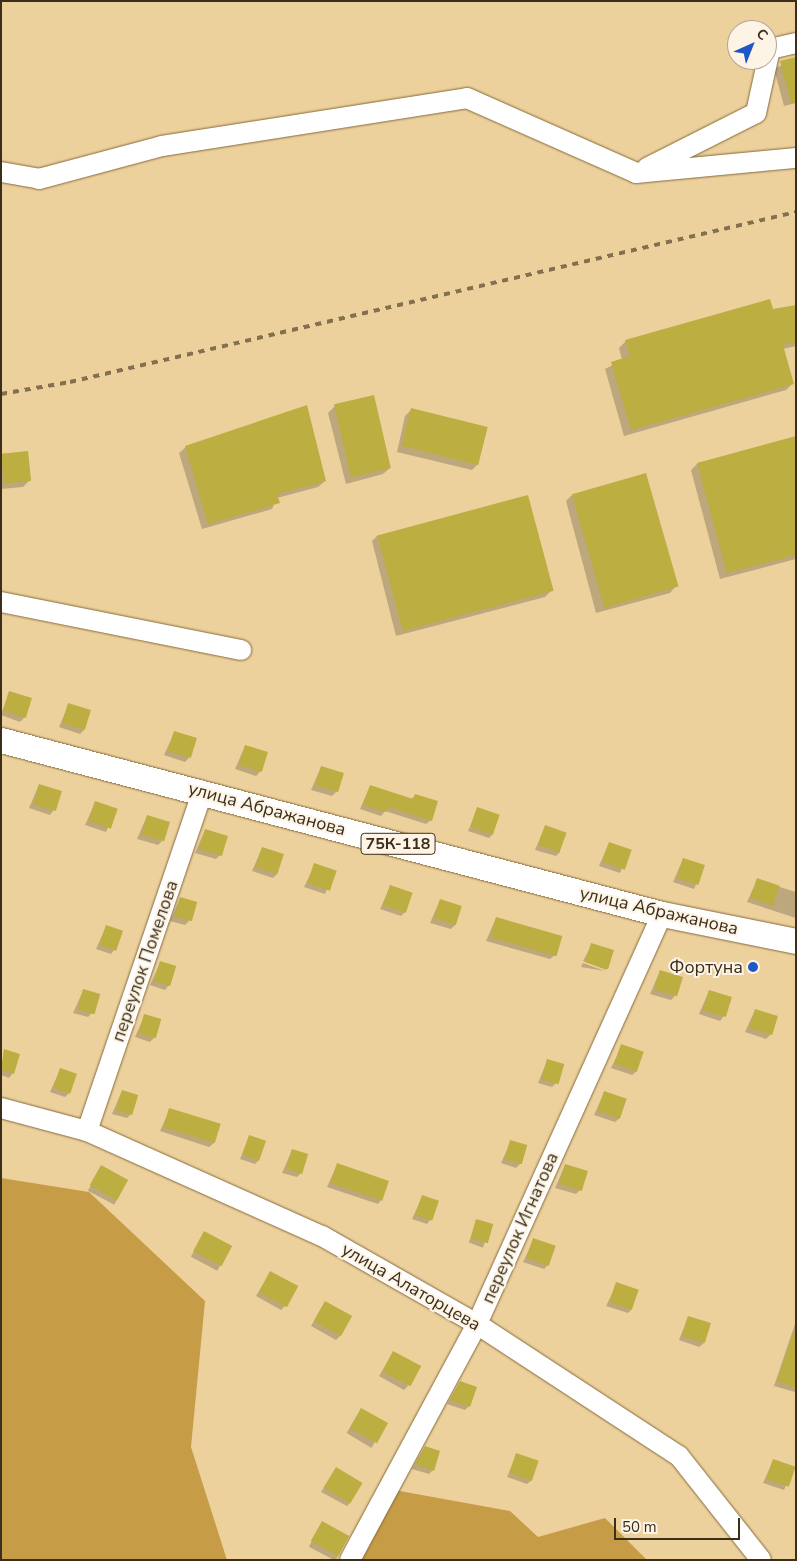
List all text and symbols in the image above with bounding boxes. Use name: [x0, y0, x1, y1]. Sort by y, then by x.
north arrow: [727, 20, 777, 70]
text: С: [752, 24, 772, 45]
street label: улица Абражанова: [186, 778, 348, 840]
road number: 75К-118: [360, 831, 436, 858]
street label: переулок Помелова: [107, 877, 183, 1045]
street label: улица Абражанова: [578, 882, 740, 940]
place label: Фортуна: [669, 956, 743, 978]
marker: Фортуна: [747, 961, 759, 973]
street label: переулок Игнатова: [477, 1149, 563, 1307]
street label: улица Алаторцева: [338, 1238, 484, 1336]
scale bar: [617, 1508, 743, 1540]
text: 50 m: [622, 1517, 657, 1537]

